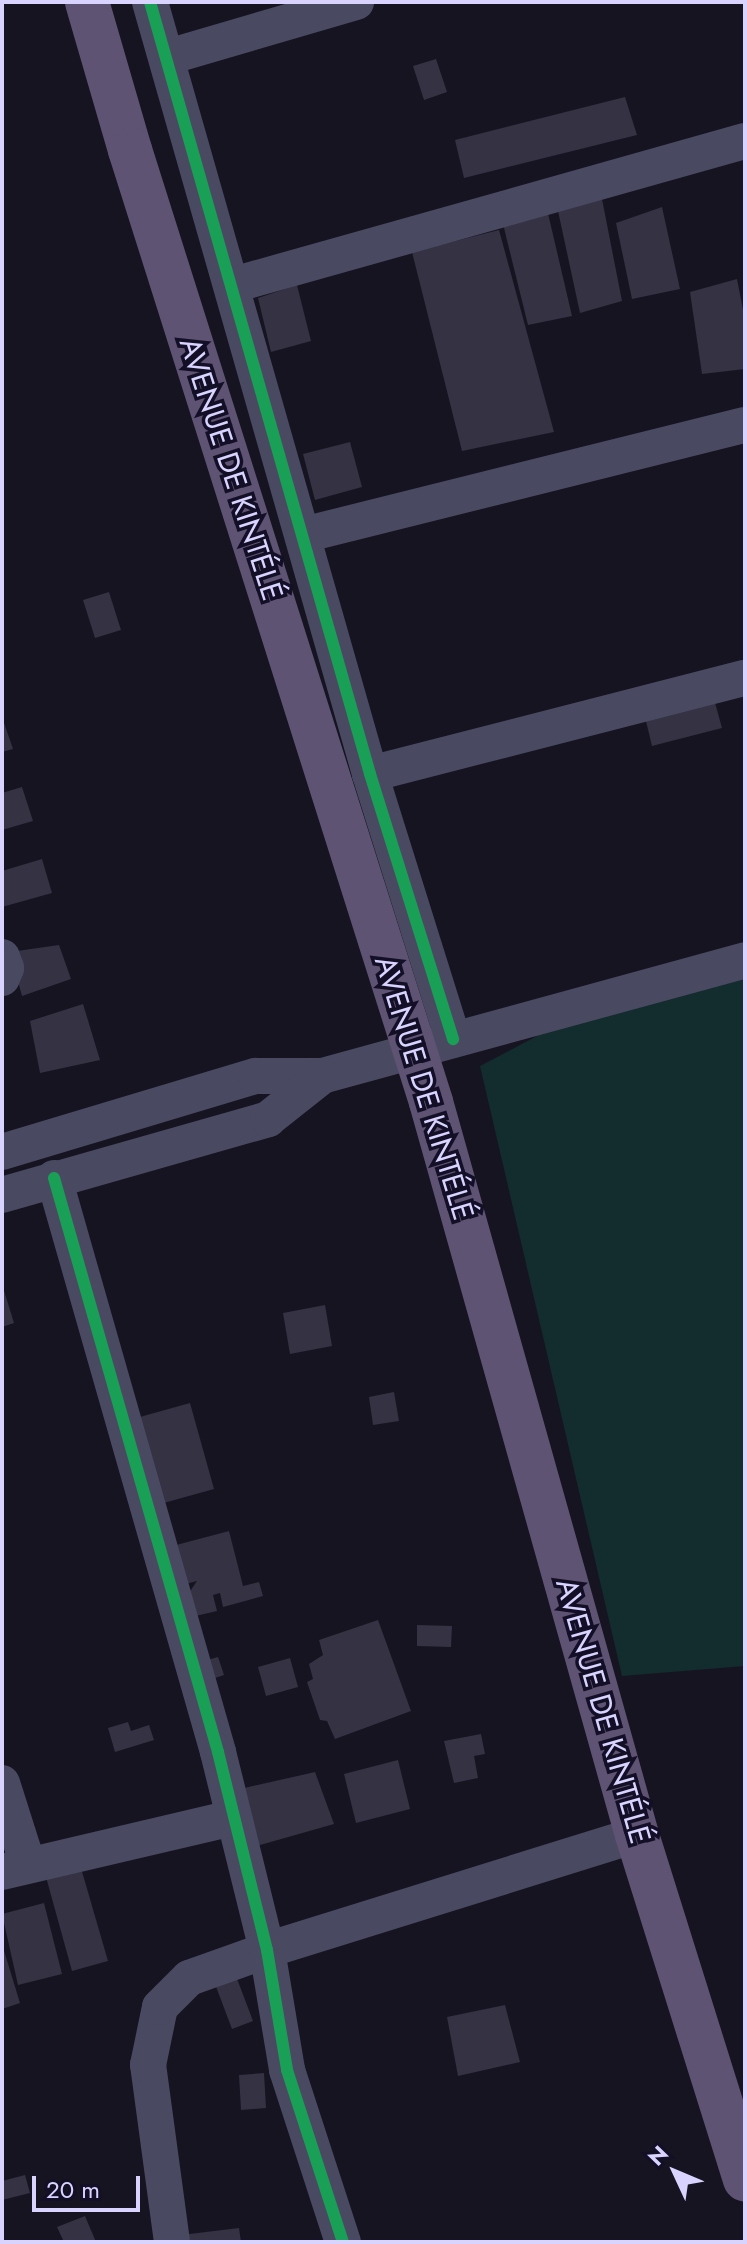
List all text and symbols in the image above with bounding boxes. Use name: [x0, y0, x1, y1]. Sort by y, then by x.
street label: AVENUE DE KINTÉLÉ: [171, 333, 291, 605]
street label: AVENUE DE KINTÉLÉ: [367, 951, 481, 1225]
street label: AVENUE DE KINTÉLÉ: [548, 1574, 658, 1848]
north arrow: [635, 2132, 715, 2212]
text: N: [640, 2138, 675, 2173]
scale bar: [36, 2160, 144, 2210]
text: 20 m: [46, 2172, 100, 2207]

